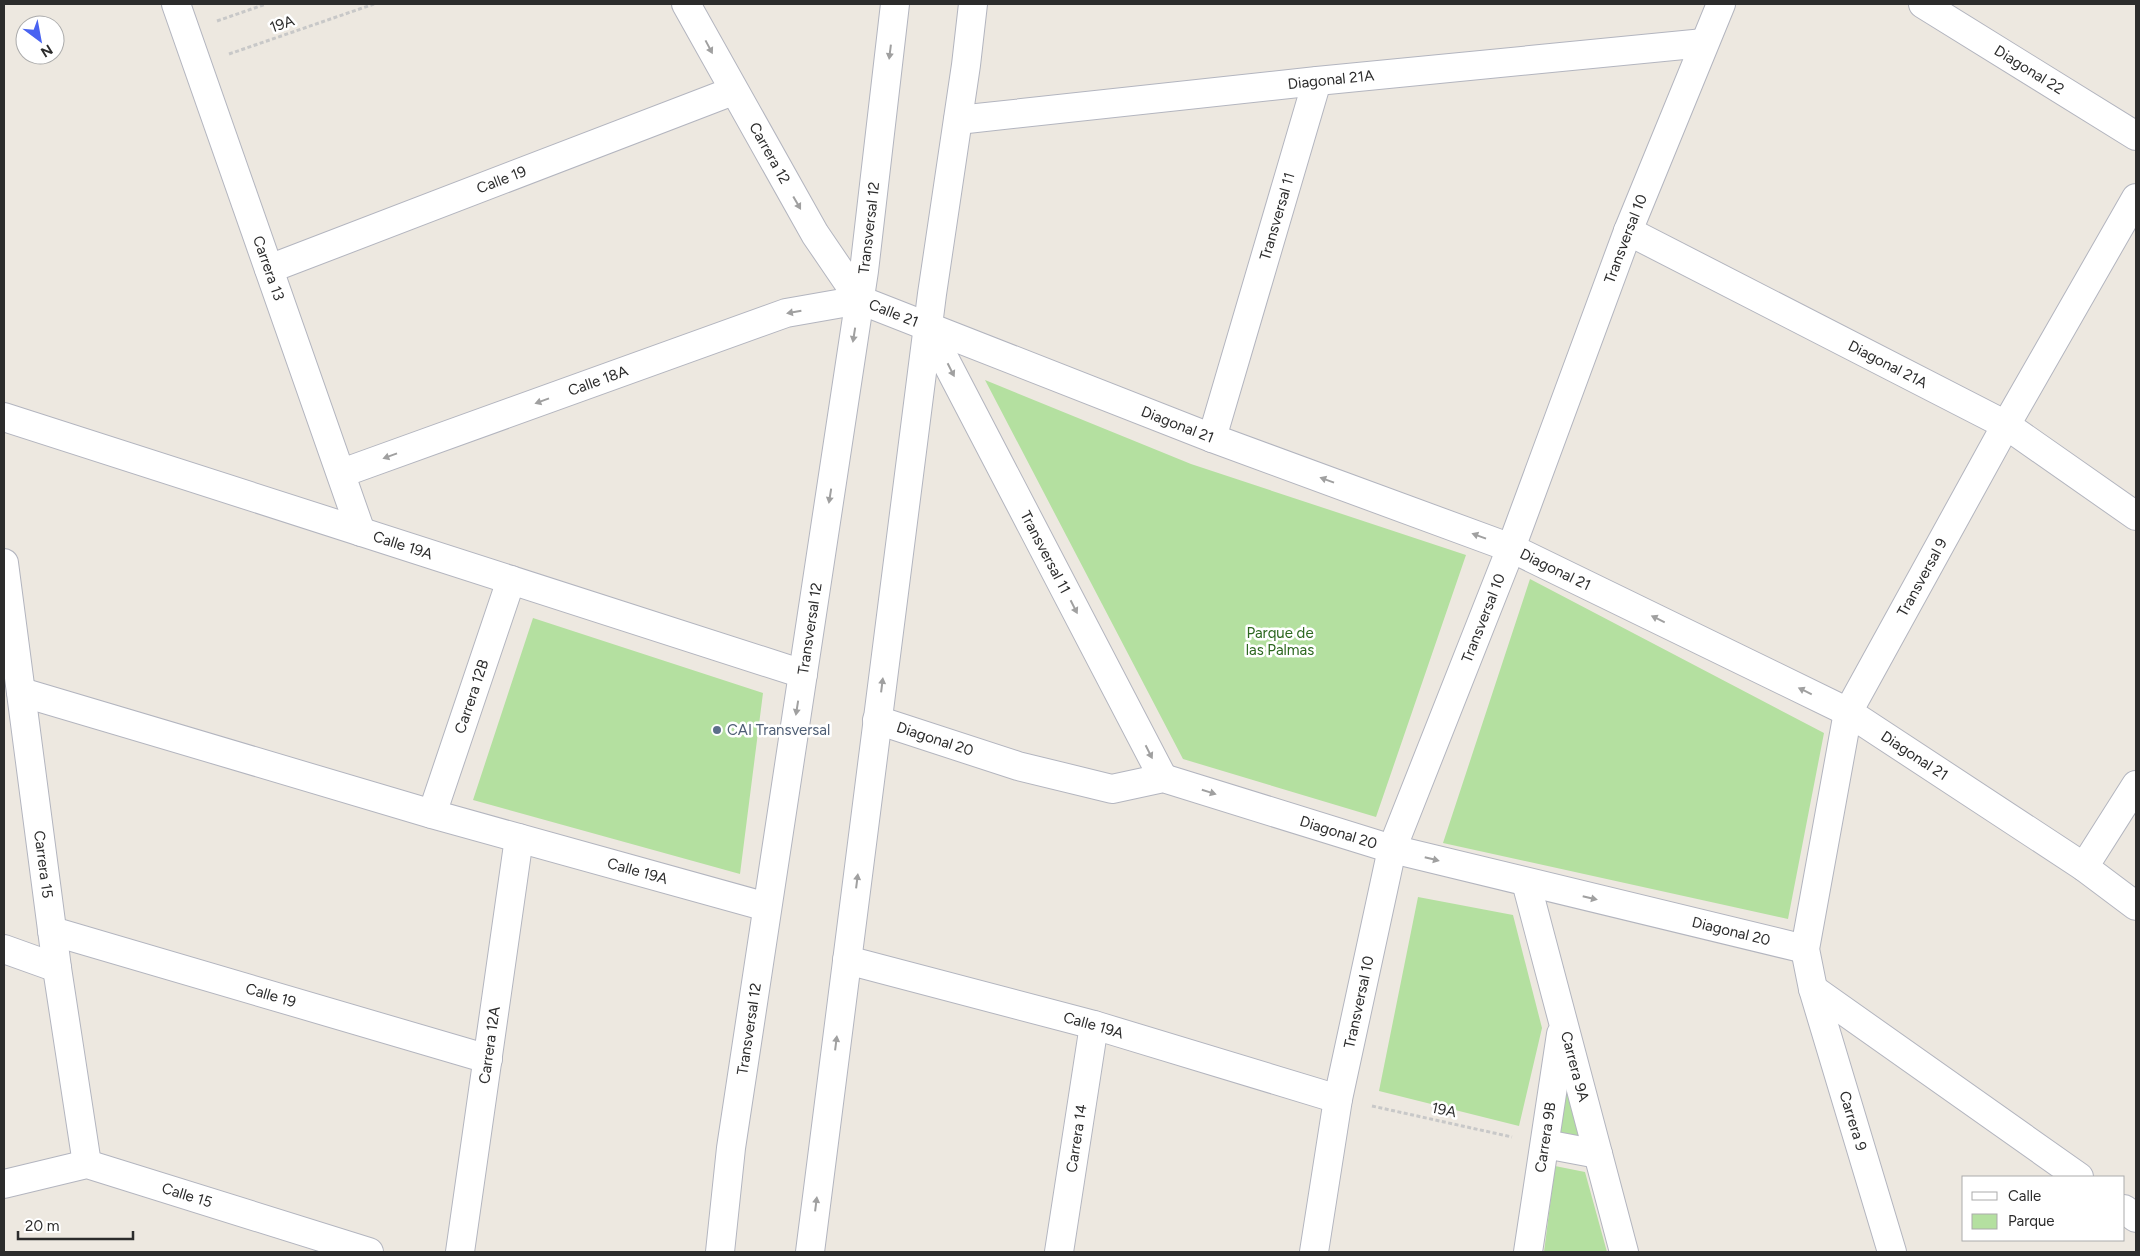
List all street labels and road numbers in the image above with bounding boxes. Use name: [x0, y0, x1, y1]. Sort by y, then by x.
street label: 19A: [267, 11, 297, 37]
street label: Diagonal 22: [1991, 41, 2067, 98]
street label: Diagonal 21A: [1287, 66, 1375, 93]
street label: Carrera 12: [745, 119, 794, 187]
street label: Calle 19: [474, 162, 529, 197]
street label: Transversal 11: [1256, 170, 1299, 262]
street label: Transversal 12: [855, 181, 883, 275]
street label: Transversal 10: [1600, 192, 1651, 286]
street label: Carrera 13: [249, 233, 288, 303]
street label: Calle 21: [866, 295, 921, 331]
street label: Diagonal 21A: [1845, 337, 1931, 392]
street label: Calle 18A: [565, 362, 630, 400]
street label: Diagonal 21: [1139, 402, 1216, 447]
street label: Transversal 11: [1016, 508, 1074, 597]
street label: Calle 19A: [371, 527, 435, 563]
street label: Transversal 9: [1893, 535, 1951, 620]
street label: Diagonal 21: [1517, 545, 1594, 594]
street label: Transversal 10: [1458, 571, 1509, 665]
street label: Transversal 12: [794, 581, 826, 676]
street label: Carrera 12B: [451, 657, 493, 736]
street label: Diagonal 20: [894, 718, 976, 760]
street label: Diagonal 21: [1878, 727, 1951, 784]
street label: Diagonal 20: [1298, 812, 1379, 853]
street label: Carrera 15: [30, 829, 57, 899]
street label: Calle 19A: [605, 854, 670, 888]
street label: Diagonal 20: [1690, 913, 1772, 949]
street label: Transversal 10: [1340, 954, 1378, 1050]
street label: Calle 19: [243, 979, 298, 1011]
street label: Transversal 12: [733, 982, 765, 1076]
street label: Carrera 12A: [475, 1005, 504, 1085]
street label: Calle 19A: [1061, 1008, 1126, 1042]
street label: Carrera 9A: [1557, 1030, 1593, 1104]
street label: Carrera 9: [1835, 1089, 1871, 1153]
street label: 19A: [1430, 1099, 1458, 1121]
street label: Carrera 9B: [1531, 1101, 1560, 1174]
street label: Carrera 14: [1062, 1103, 1091, 1174]
street label: Calle 15: [159, 1179, 214, 1211]

